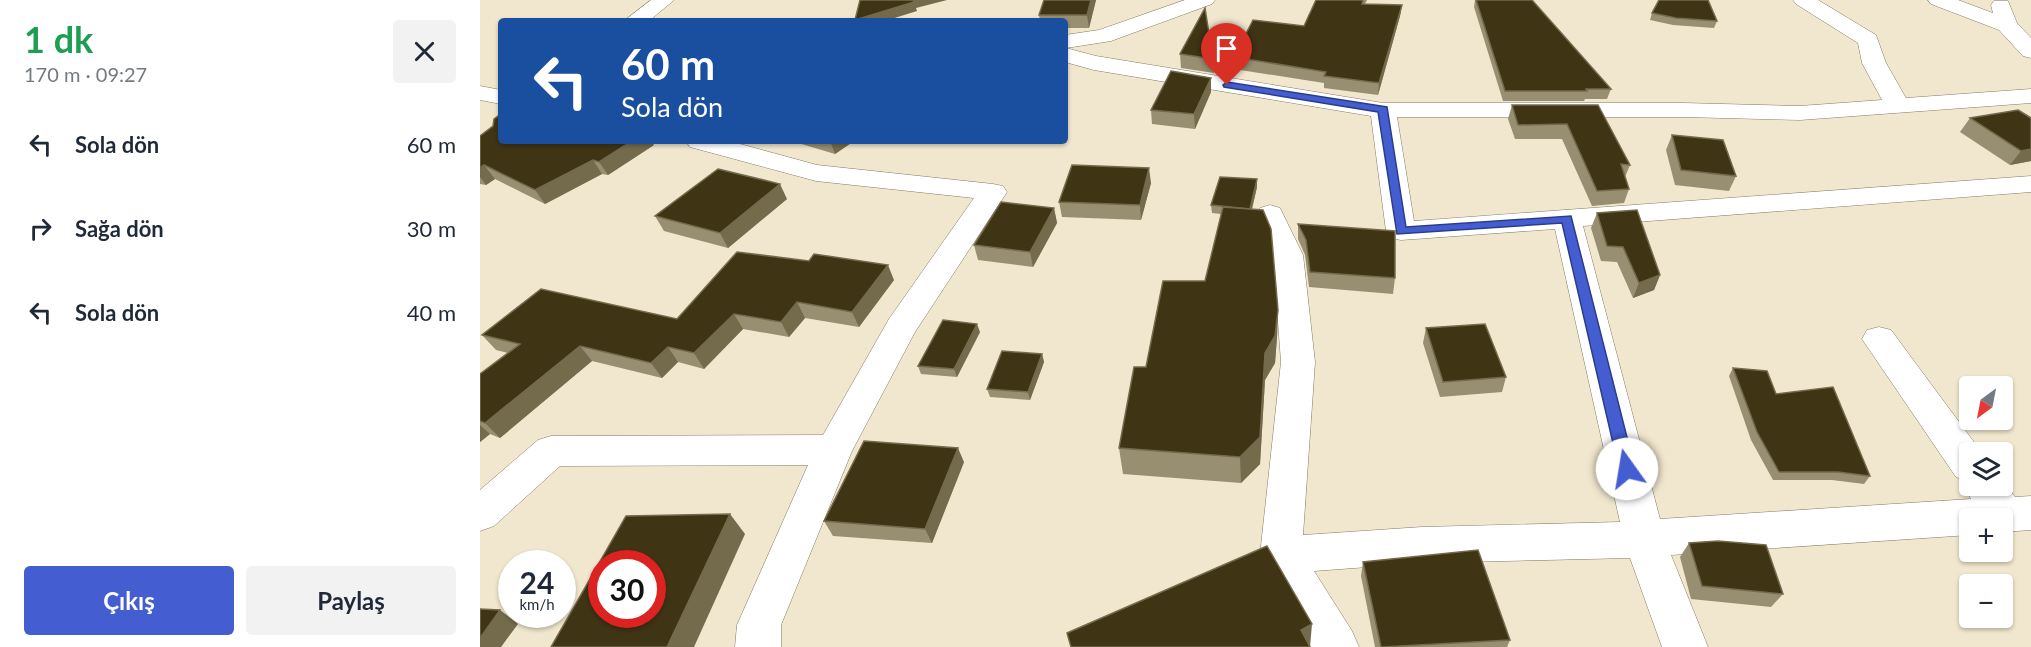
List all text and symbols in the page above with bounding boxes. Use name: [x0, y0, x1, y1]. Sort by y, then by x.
text: 1 dk: [24, 17, 93, 61]
button: close: [393, 20, 456, 83]
pin: [1201, 23, 1252, 85]
icon: arrive: [1210, 32, 1243, 65]
text: 60 m: [621, 39, 715, 89]
icon: left: [522, 42, 600, 120]
text: 170 m · 09:27: [24, 62, 147, 86]
text: Sola dön: [621, 90, 723, 123]
icon: left: [24, 128, 57, 161]
text: Sola dön: [75, 131, 159, 158]
text: 60 m: [407, 131, 456, 158]
icon: right: [24, 212, 57, 245]
text: Sağa dön: [75, 215, 164, 242]
text: 30 m: [407, 215, 456, 242]
icon: left: [24, 296, 57, 329]
text: Sola dön: [75, 299, 159, 326]
text: 40 m: [407, 299, 456, 326]
north arrow: [1959, 376, 2013, 430]
map controls: [1959, 376, 2013, 628]
position arrow: [1595, 437, 1659, 501]
button: layers: [1959, 442, 2013, 496]
button: +: [1959, 508, 2013, 562]
speed limit sign: 30: [588, 550, 666, 628]
text: 24: [520, 564, 554, 600]
button: Çıkış: [24, 566, 234, 635]
button: Paylaş: [246, 566, 456, 635]
button: −: [1959, 574, 2013, 628]
text: km/h: [519, 595, 555, 613]

